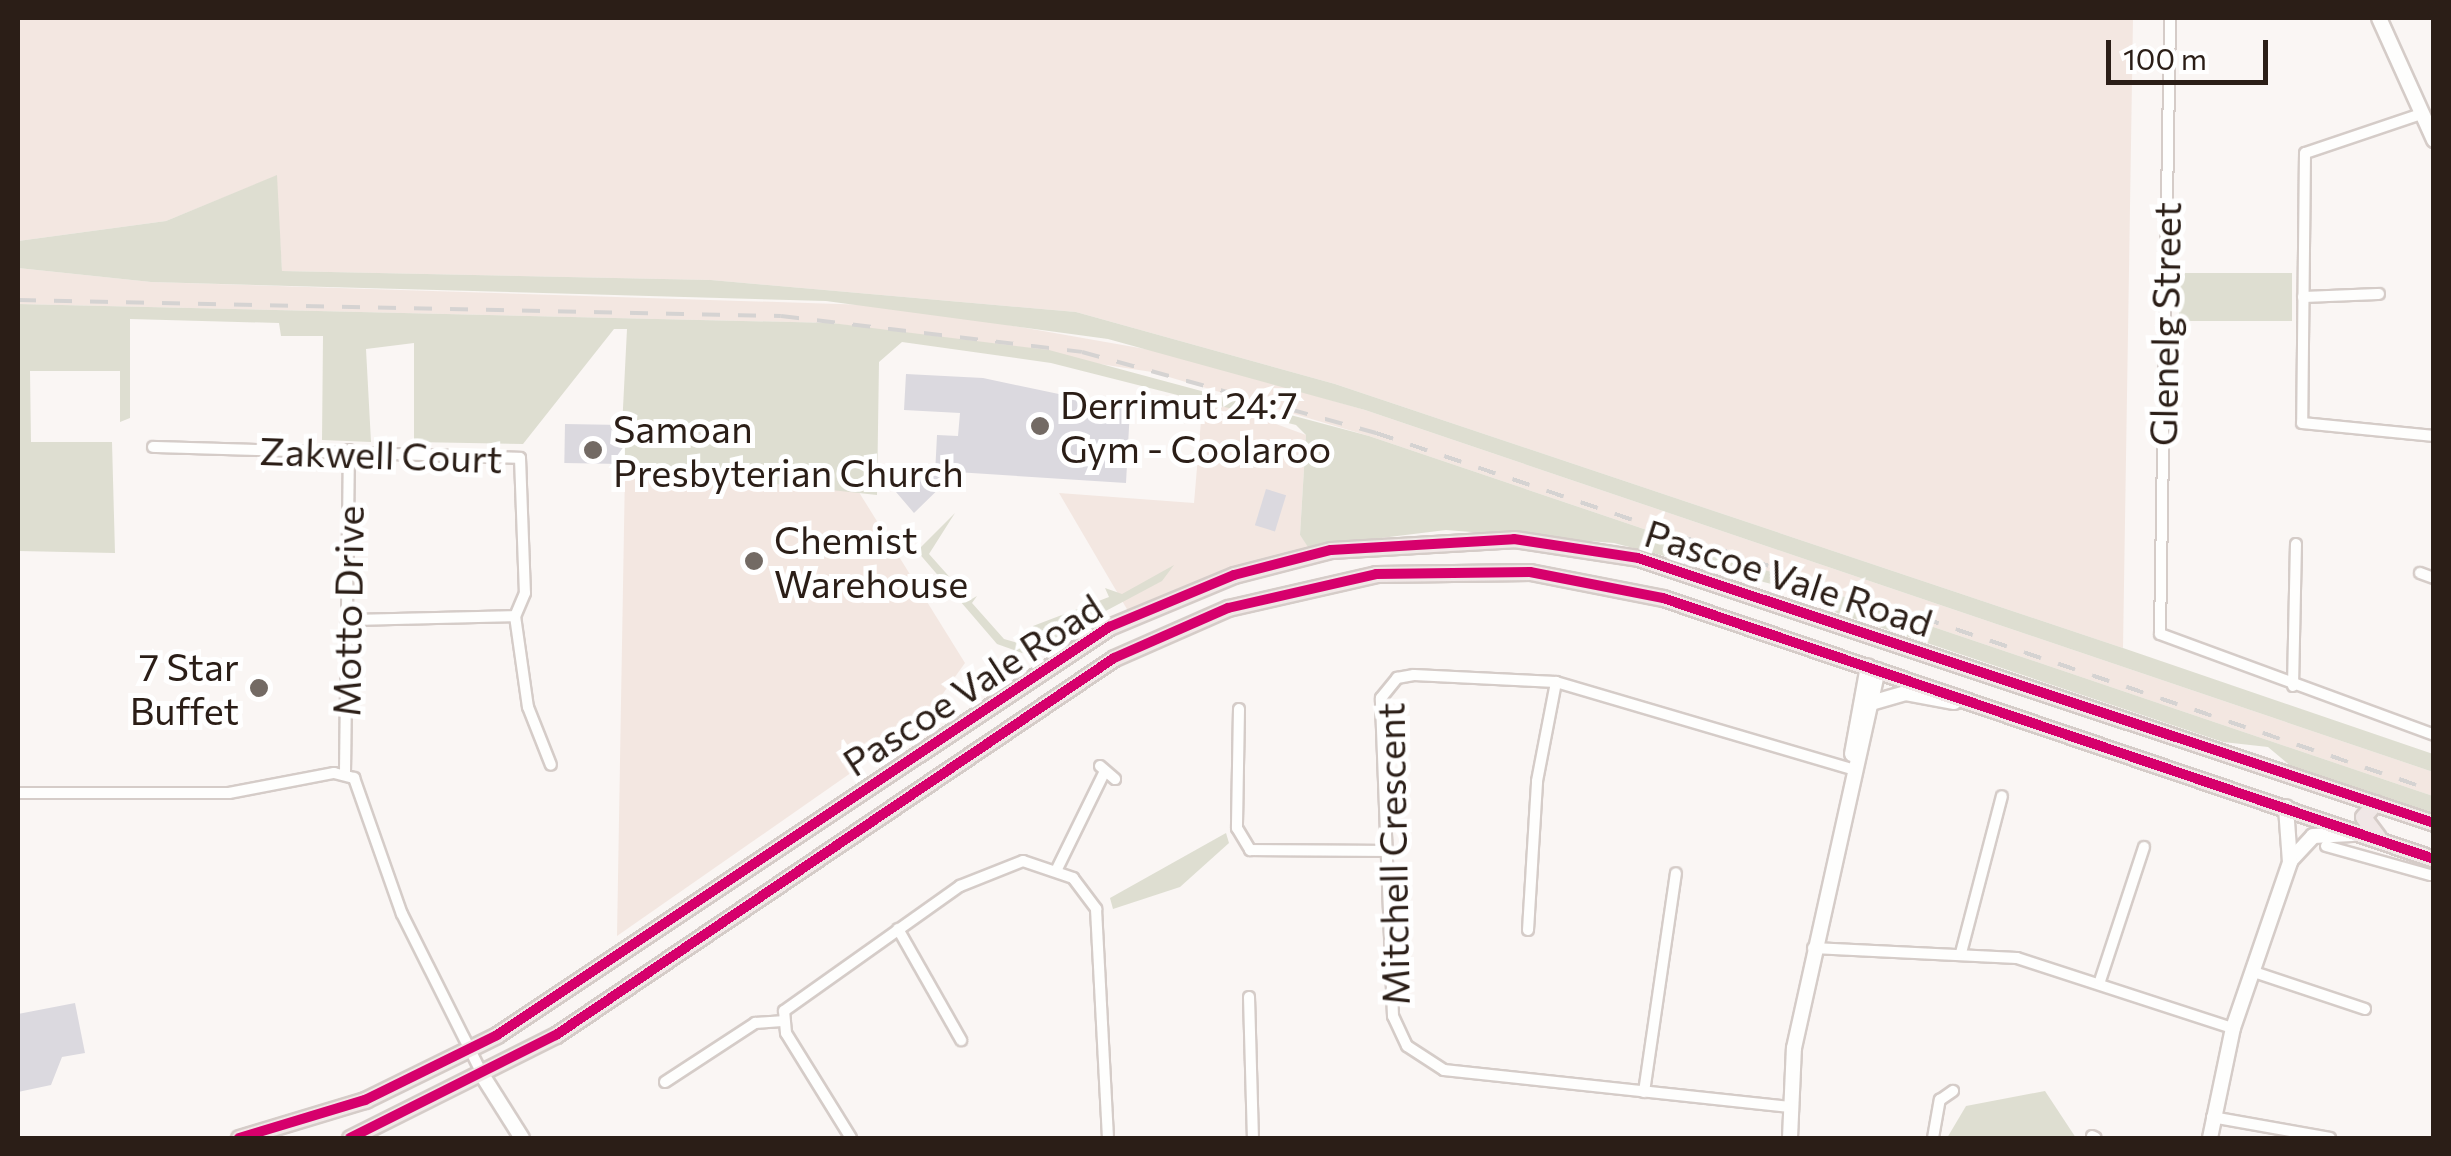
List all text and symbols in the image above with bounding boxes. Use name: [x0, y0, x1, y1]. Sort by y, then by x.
scale bar: [2111, 20, 2274, 82]
text: 100 m: [2123, 39, 2207, 76]
street label: Glenelg Street: [2139, 201, 2189, 447]
place label: Derrimut 24:7 Gym - Coolaroo: [1060, 381, 1331, 470]
place label: Samoan Presbyterian Church: [613, 405, 964, 494]
marker: Derrimut 24:7 Gym - Coolaroo: [1029, 415, 1051, 437]
street label: Zakwell Court: [259, 427, 503, 481]
marker: Samoan Presbyterian Church: [582, 439, 604, 461]
street label: Motto Drive: [322, 505, 372, 717]
street label: Pascoe Vale Road: [1640, 509, 1938, 645]
place label: Chemist Warehouse: [774, 516, 968, 606]
marker: Chemist Warehouse: [743, 550, 765, 572]
street label: Pascoe Vale Road: [834, 583, 1110, 785]
place label: 7 Star Buffet: [130, 643, 239, 732]
marker: 7 Star Buffet: [248, 677, 270, 699]
street label: Mitchell Crescent: [1367, 702, 1417, 1006]

